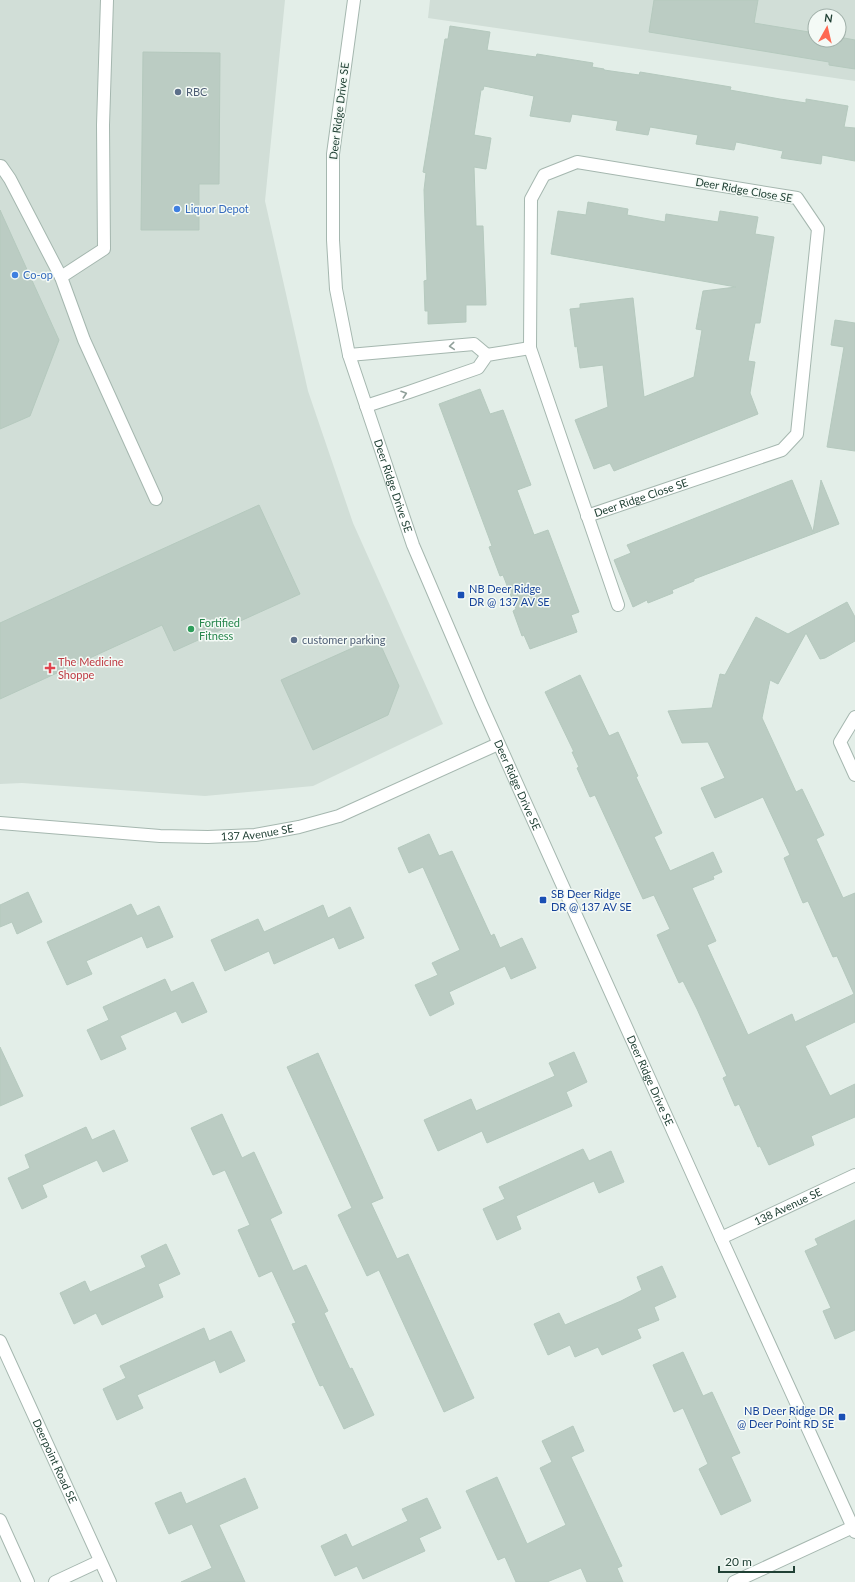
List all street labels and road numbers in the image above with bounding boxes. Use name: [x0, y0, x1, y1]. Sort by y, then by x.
street label: Deer Ridge Drive SE: [326, 62, 351, 160]
street label: Deer Ridge Close SE: [695, 175, 794, 204]
street label: Deer Ridge Drive SE: [372, 437, 415, 534]
street label: Deer Ridge Close SE: [592, 475, 690, 519]
street label: Deer Ridge Drive SE: [492, 737, 544, 832]
street label: 137 Avenue SE: [221, 821, 294, 842]
street label: Deer Ridge Drive SE: [625, 1033, 677, 1128]
street label: 138 Avenue SE: [752, 1185, 824, 1228]
street label: Deerpoint Road SE: [30, 1417, 80, 1505]

